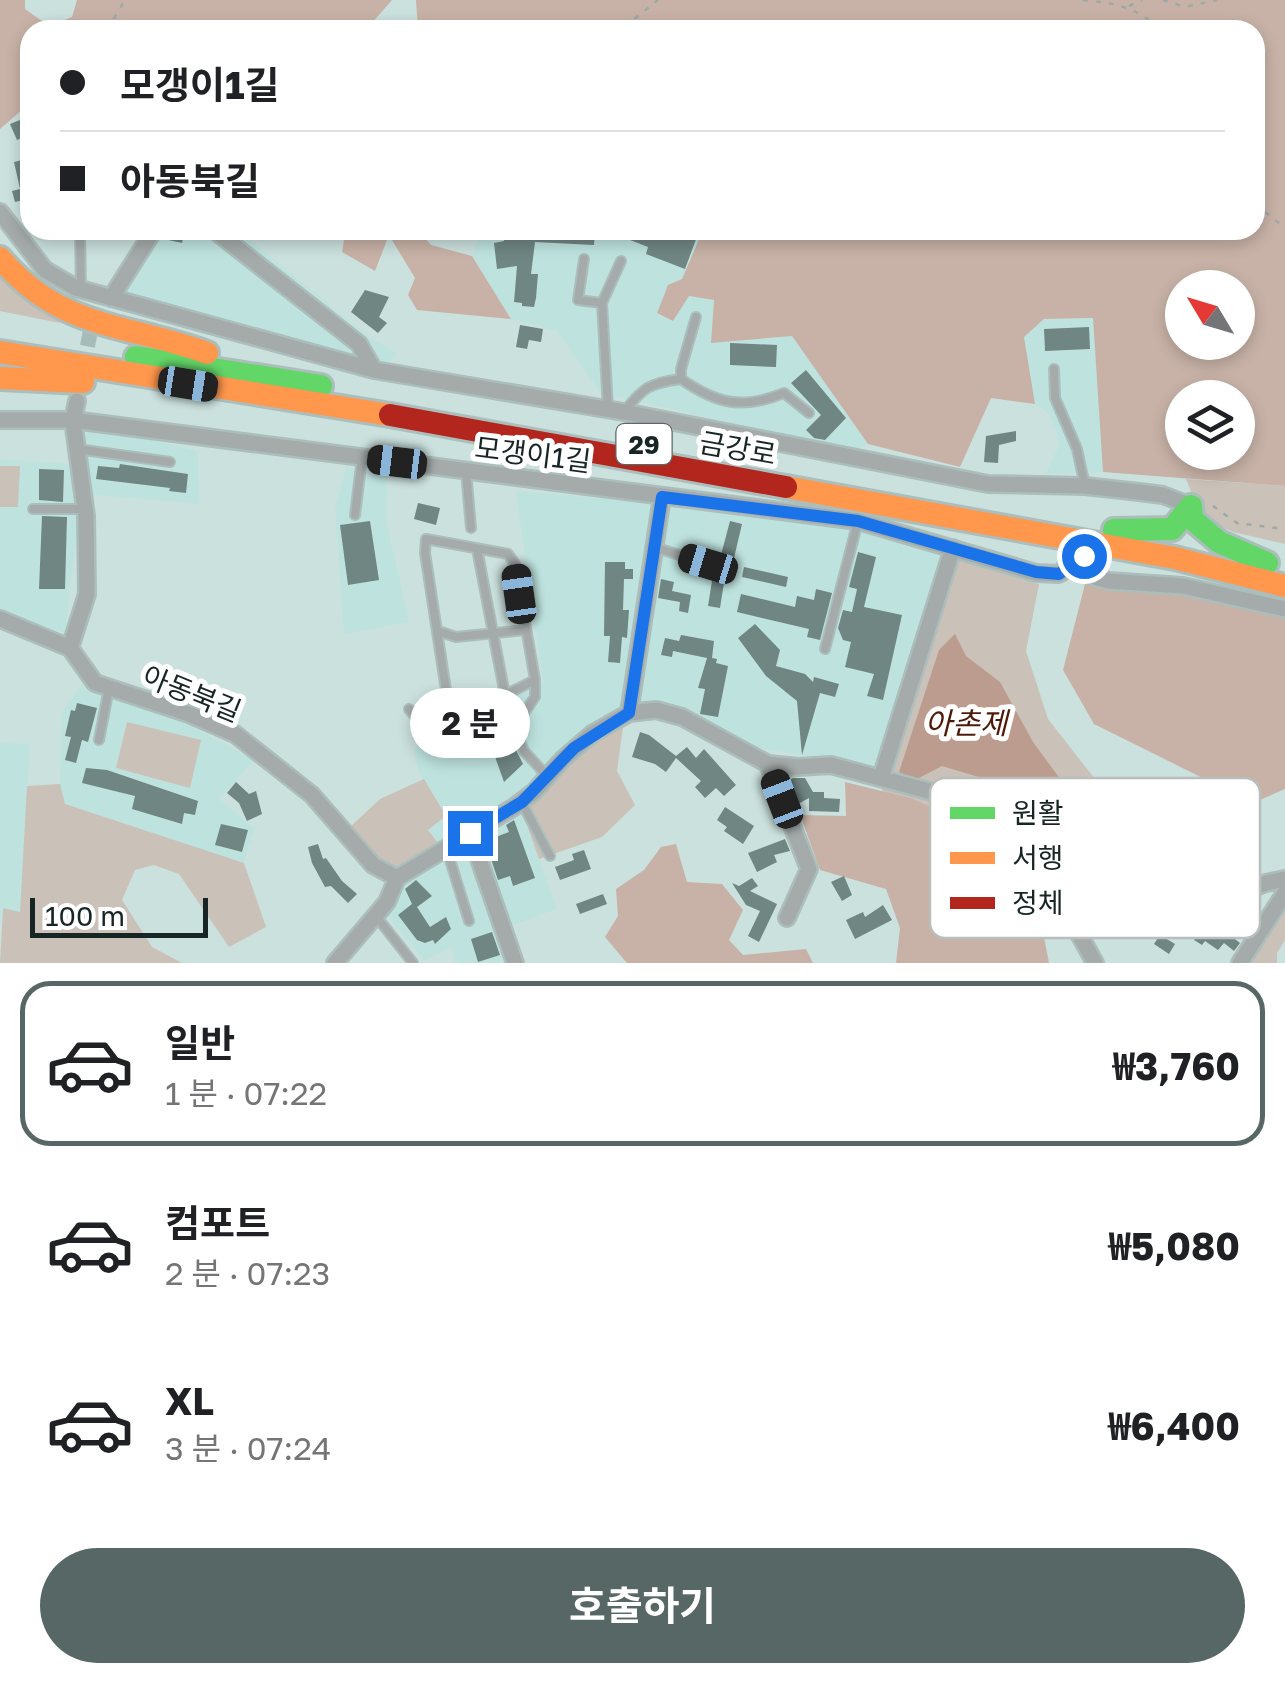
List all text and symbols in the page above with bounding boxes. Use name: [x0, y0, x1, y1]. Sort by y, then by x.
text: 모갱이1길: [120, 62, 279, 107]
text: 아동북길: [120, 158, 260, 203]
north arrow: [1165, 270, 1255, 360]
map controls: [1165, 270, 1255, 470]
car: [156, 364, 220, 404]
button: layers: [1165, 380, 1255, 470]
road number: 29: [616, 424, 672, 464]
street label: 금강로: [697, 425, 779, 471]
street label: 모갱이1길: [473, 431, 593, 477]
car: [365, 443, 429, 481]
route start: [1062, 534, 1107, 579]
car: [675, 541, 741, 587]
car: [500, 562, 538, 626]
street label: 아동북길: [138, 658, 246, 728]
callout: 2 분: [410, 688, 530, 758]
text: 2 분: [442, 704, 498, 742]
water label: 아촌제: [925, 705, 1011, 741]
car: [757, 766, 807, 832]
legend: [930, 778, 1260, 938]
text: 원활: [1012, 796, 1064, 829]
route end: [448, 811, 493, 856]
text: 서행: [1012, 841, 1064, 874]
text: 정체: [1012, 886, 1064, 919]
scale bar: [30, 893, 208, 938]
text: 100 m: [45, 899, 125, 932]
icon: car: [45, 1019, 135, 1109]
text: 일반: [165, 1020, 235, 1065]
text: ₩3,760: [1113, 1043, 1240, 1088]
text: 1 분 · 07:22: [165, 1074, 327, 1112]
icon: car: [45, 1199, 135, 1289]
text: 컴포트: [165, 1200, 270, 1245]
text: ₩5,080: [1109, 1223, 1240, 1268]
text: 2 분 · 07:23: [165, 1254, 330, 1292]
text: XL: [165, 1378, 214, 1423]
icon: car: [45, 1379, 135, 1469]
text: ₩6,400: [1108, 1403, 1240, 1448]
text: 3 분 · 07:24: [165, 1429, 331, 1467]
button: 호출하기: [40, 1548, 1245, 1663]

